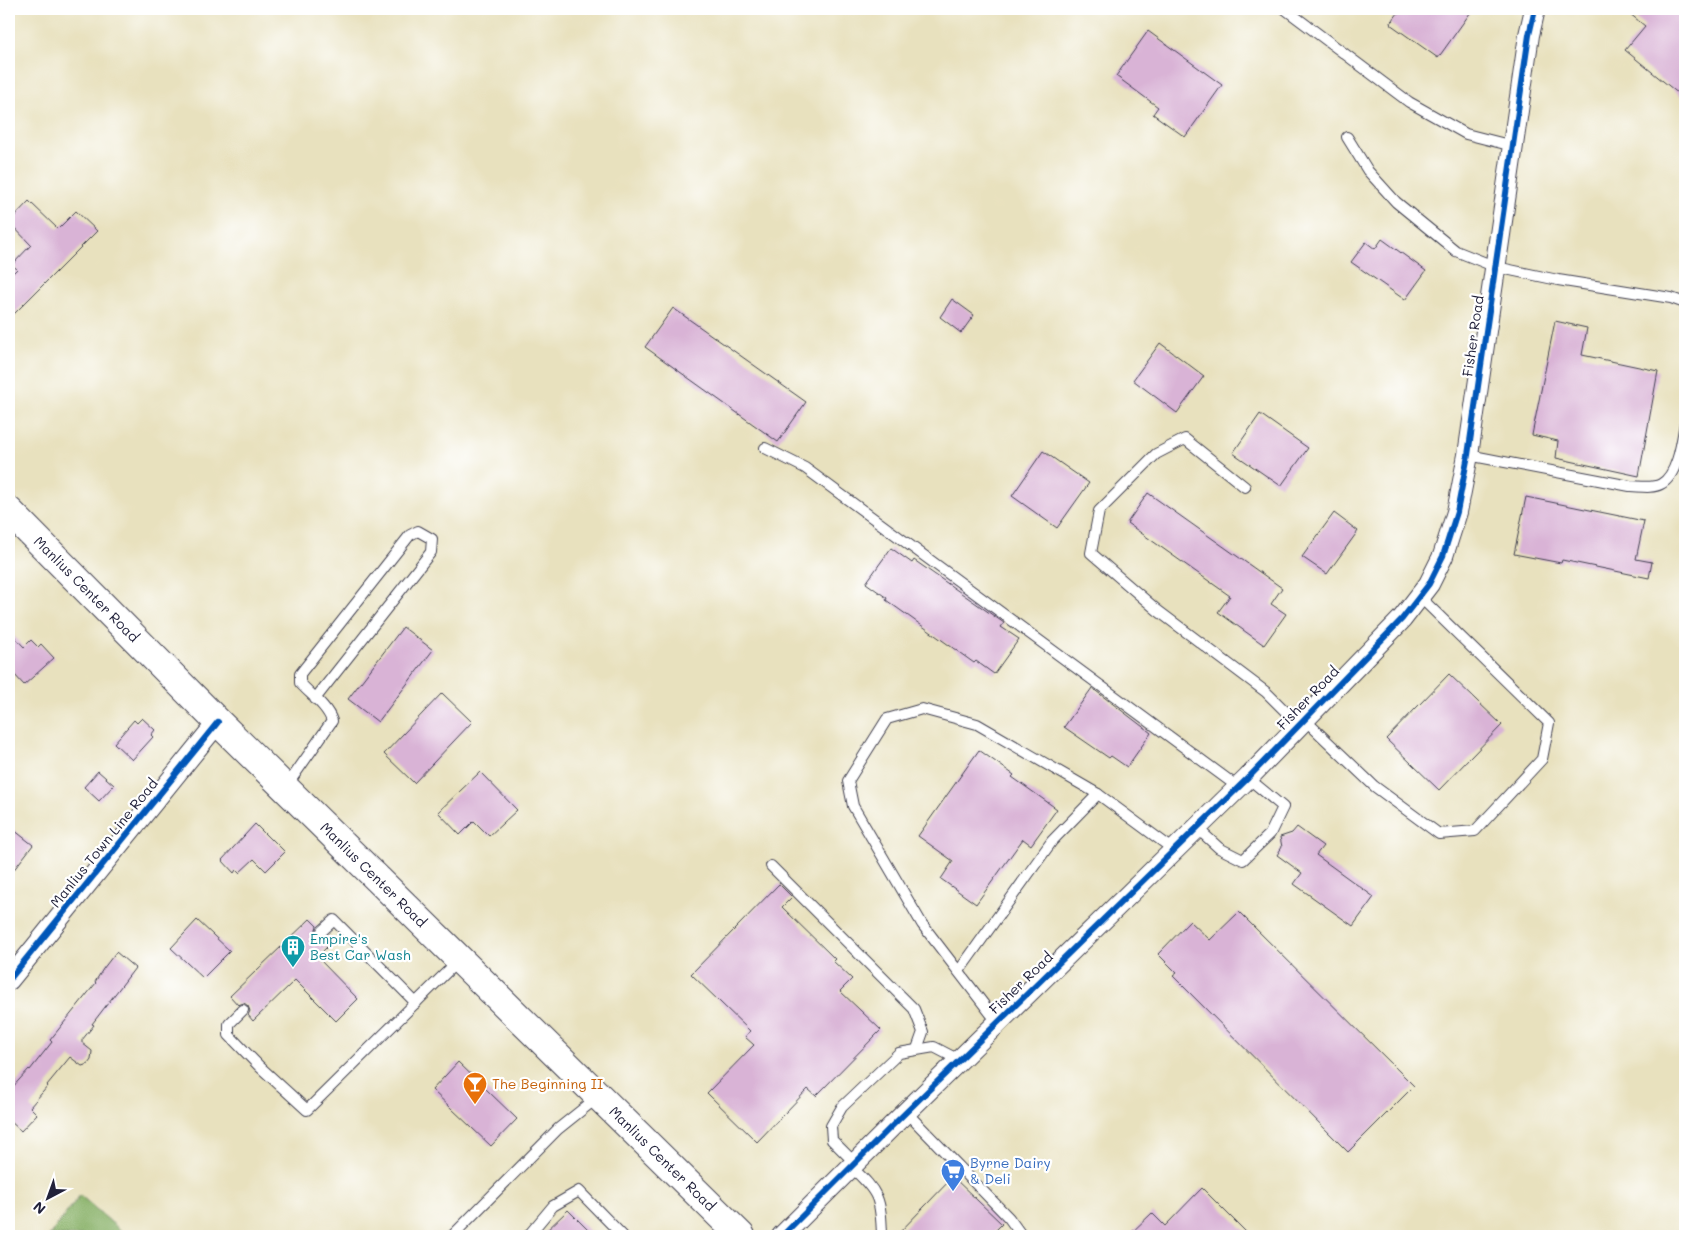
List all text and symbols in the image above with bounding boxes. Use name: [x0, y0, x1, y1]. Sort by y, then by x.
street label: Fisher Road: [1457, 294, 1488, 378]
street label: Manlius Center Road: [30, 532, 144, 646]
street label: Fisher Road: [1272, 662, 1343, 734]
street label: Manlius Town Line Road: [46, 774, 162, 911]
street label: Manlius Center Road: [316, 818, 431, 931]
place label: Empire's Best Car Wash: [310, 929, 411, 964]
building icon: Empire's Best Car Wash: [280, 934, 306, 968]
street label: Fisher Road: [985, 947, 1057, 1018]
bar icon: The Beginning II: [462, 1071, 488, 1105]
place label: The Beginning II: [492, 1074, 603, 1093]
street label: Manlius Center Road: [605, 1102, 720, 1215]
place label: Byrne Dairy & Deli: [970, 1153, 1051, 1188]
supermarket icon: Byrne Dairy & Deli: [940, 1158, 966, 1192]
north arrow: [22, 1172, 72, 1222]
text: N: [29, 1198, 49, 1219]

